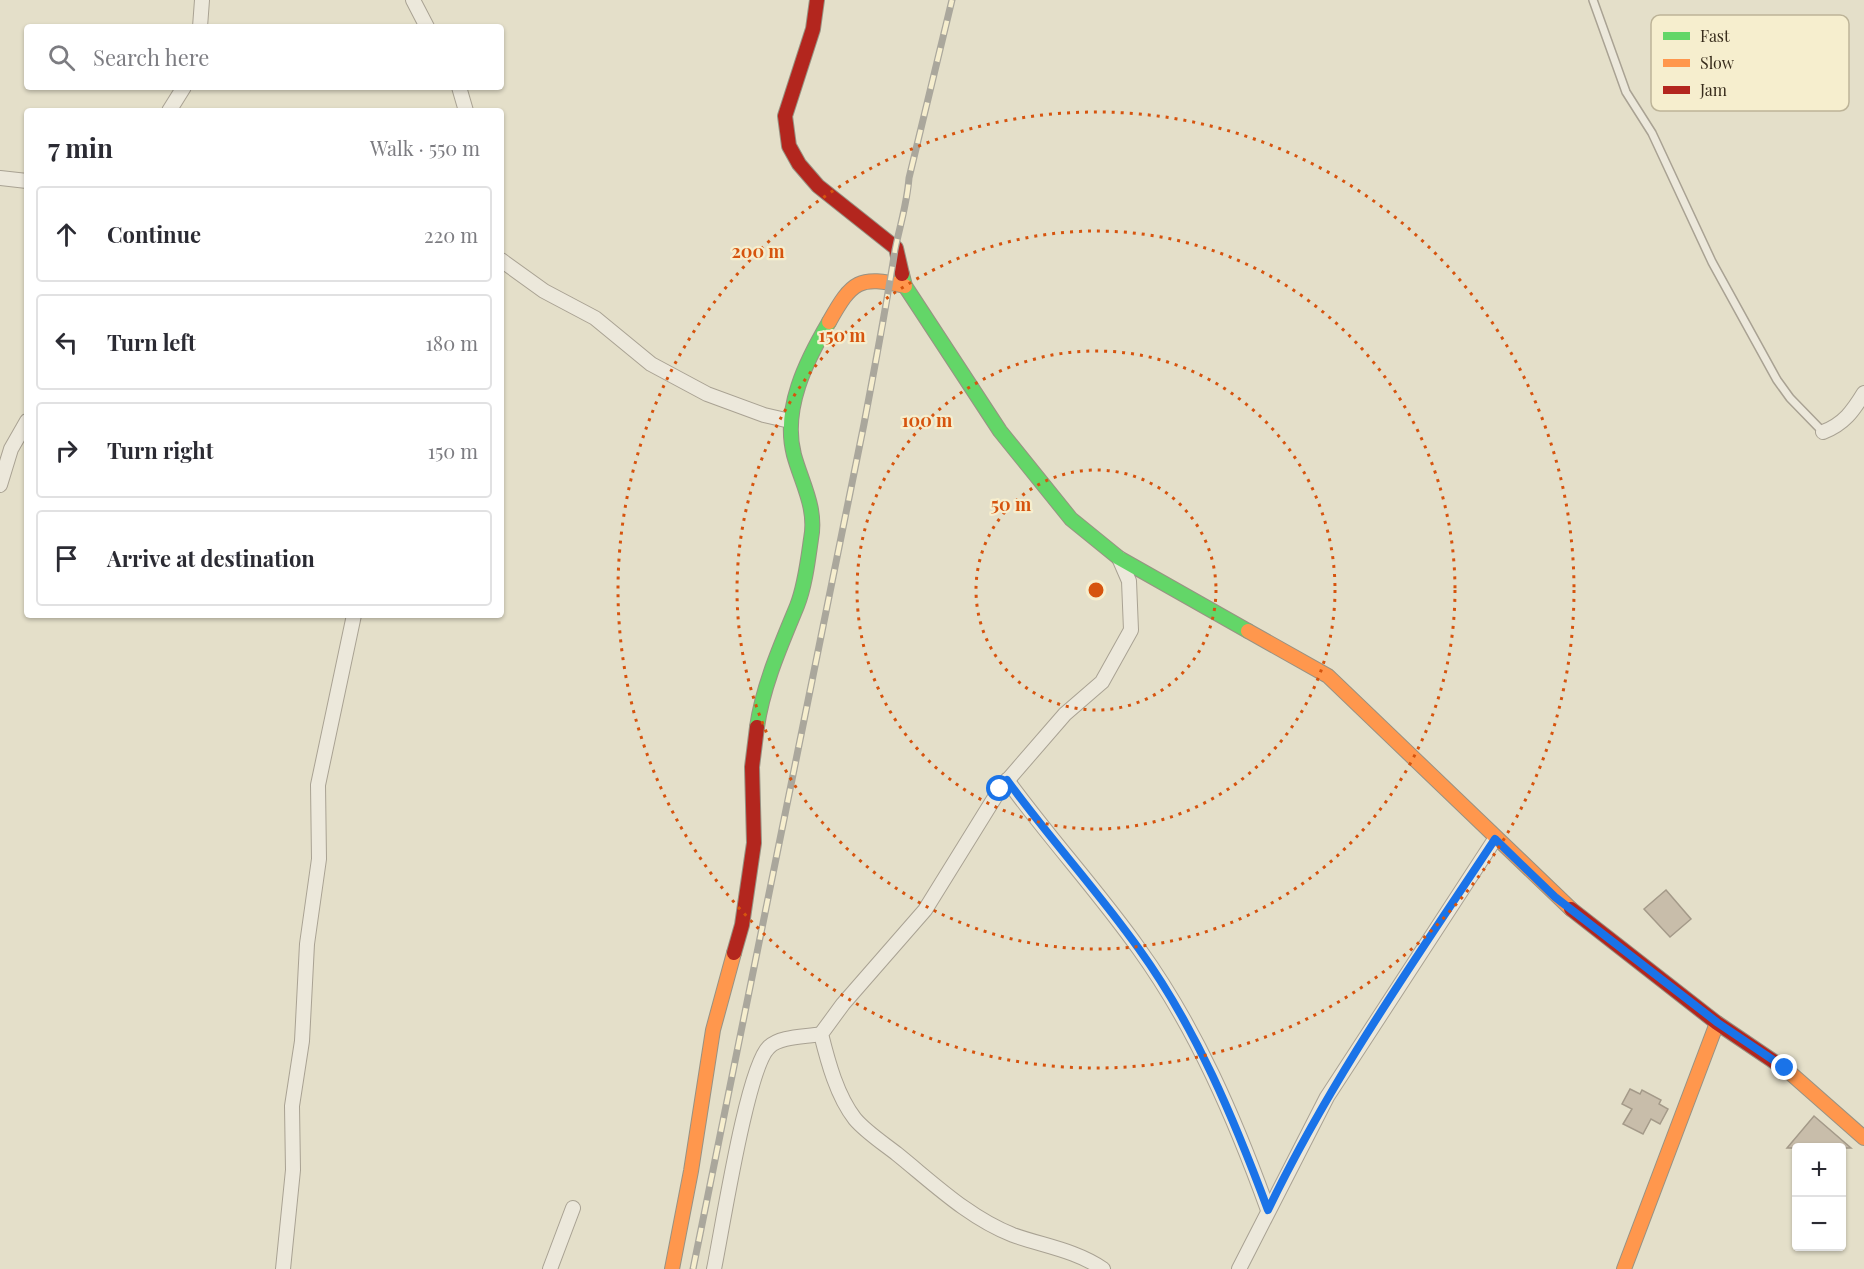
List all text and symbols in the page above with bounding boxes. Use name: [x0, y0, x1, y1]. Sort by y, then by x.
legend: [1651, 15, 1849, 111]
search box: [24, 24, 504, 90]
text: Fast: [1700, 25, 1730, 46]
icon: search: [45, 41, 78, 74]
text: Search here: [93, 42, 209, 72]
text: Slow: [1700, 52, 1735, 73]
text: Jam: [1699, 79, 1727, 100]
text: 7 min: [48, 130, 113, 165]
text: Walk · 550 m: [370, 134, 480, 161]
icon: ahead: [50, 218, 83, 251]
text: Continue: [107, 219, 201, 249]
text: 220 m: [424, 221, 478, 248]
text: 200 m: [731, 239, 785, 263]
text: 150 m: [818, 323, 866, 347]
icon: left: [50, 326, 83, 359]
text: Turn left: [107, 327, 196, 357]
text: 180 m: [425, 329, 478, 356]
text: 100 m: [902, 408, 953, 432]
icon: right: [50, 434, 83, 467]
text: Turn right: [107, 435, 213, 465]
text: 150 m: [428, 437, 478, 464]
text: 50 m: [991, 492, 1032, 516]
icon: arrive: [50, 542, 83, 575]
text: Arrive at destination: [107, 543, 315, 573]
centre of rings: [1086, 580, 1106, 600]
route start: [986, 775, 1012, 801]
route end: [1771, 1054, 1797, 1080]
map controls: [1792, 1143, 1846, 1251]
button: +: [1792, 1143, 1846, 1197]
button: −: [1792, 1197, 1846, 1251]

